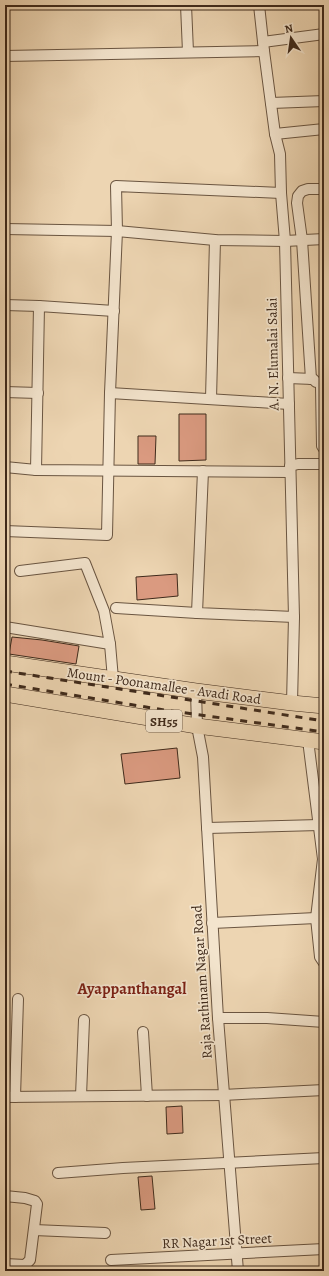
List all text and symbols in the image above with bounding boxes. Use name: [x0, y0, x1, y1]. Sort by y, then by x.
north arrow: [271, 18, 311, 58]
text: N: [283, 21, 294, 37]
street label: A. N. Elumalai Salai: [263, 297, 284, 412]
street label: Mount - Poonamallee - Avadi Road: [66, 663, 263, 709]
road number: SH55: [146, 710, 182, 732]
street label: Raja Rathinam Nagar Road: [187, 904, 217, 1059]
district label: Ayappanthangal: [76, 978, 187, 1000]
street label: RR Nagar 1st Street: [162, 1229, 273, 1253]

